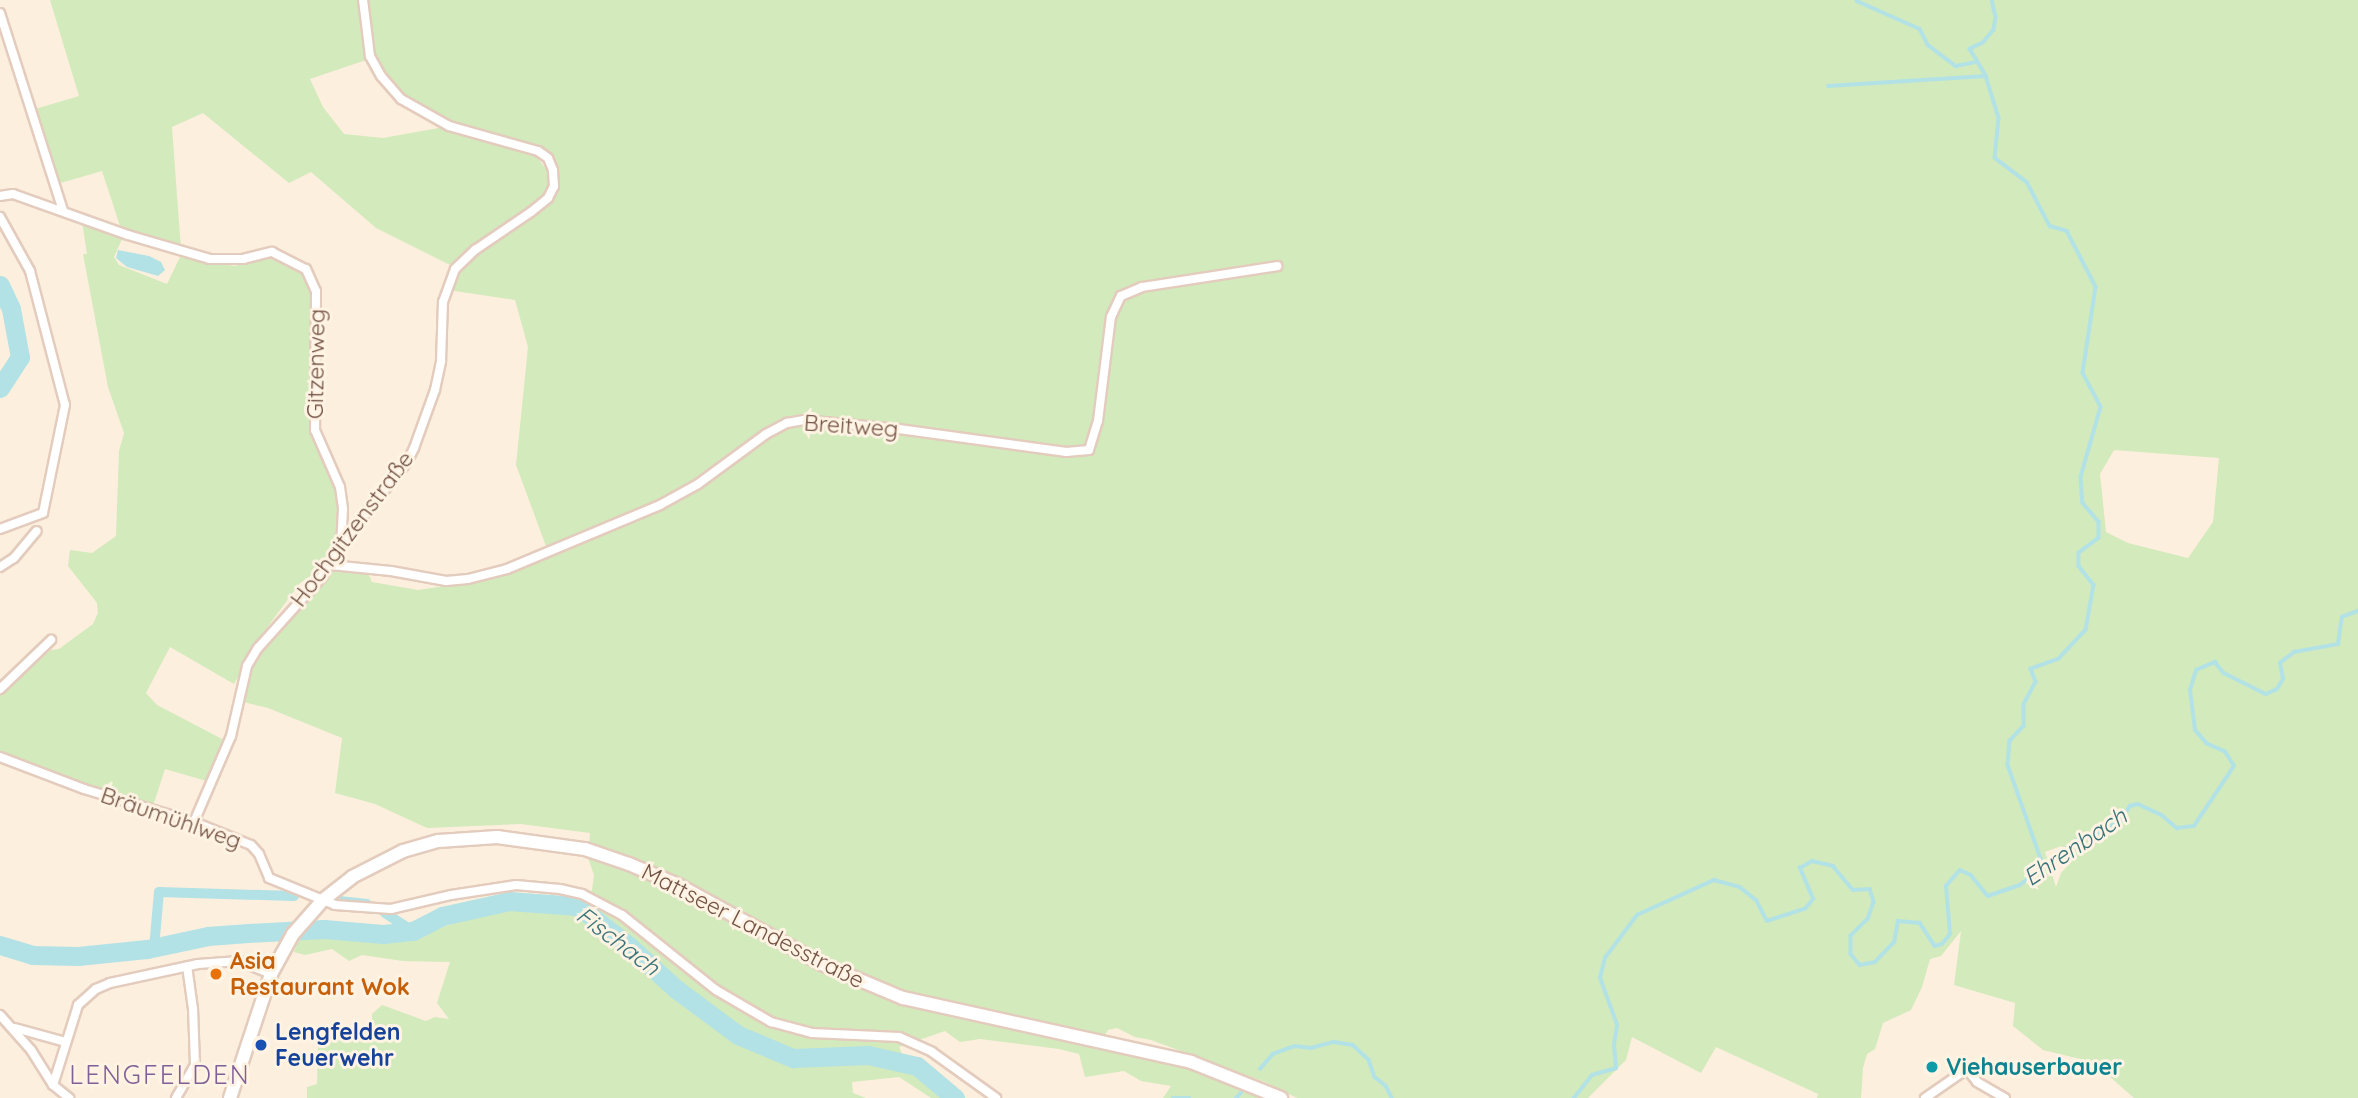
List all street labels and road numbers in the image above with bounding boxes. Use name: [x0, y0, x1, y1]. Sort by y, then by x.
street label: Gitzenweg: [301, 309, 331, 419]
street label: Breitweg: [803, 409, 899, 443]
street label: Hochgitzenstraße: [285, 446, 419, 612]
street label: Bräumühlweg: [97, 781, 245, 855]
street label: Mattseer Landesstraße: [637, 858, 869, 994]

